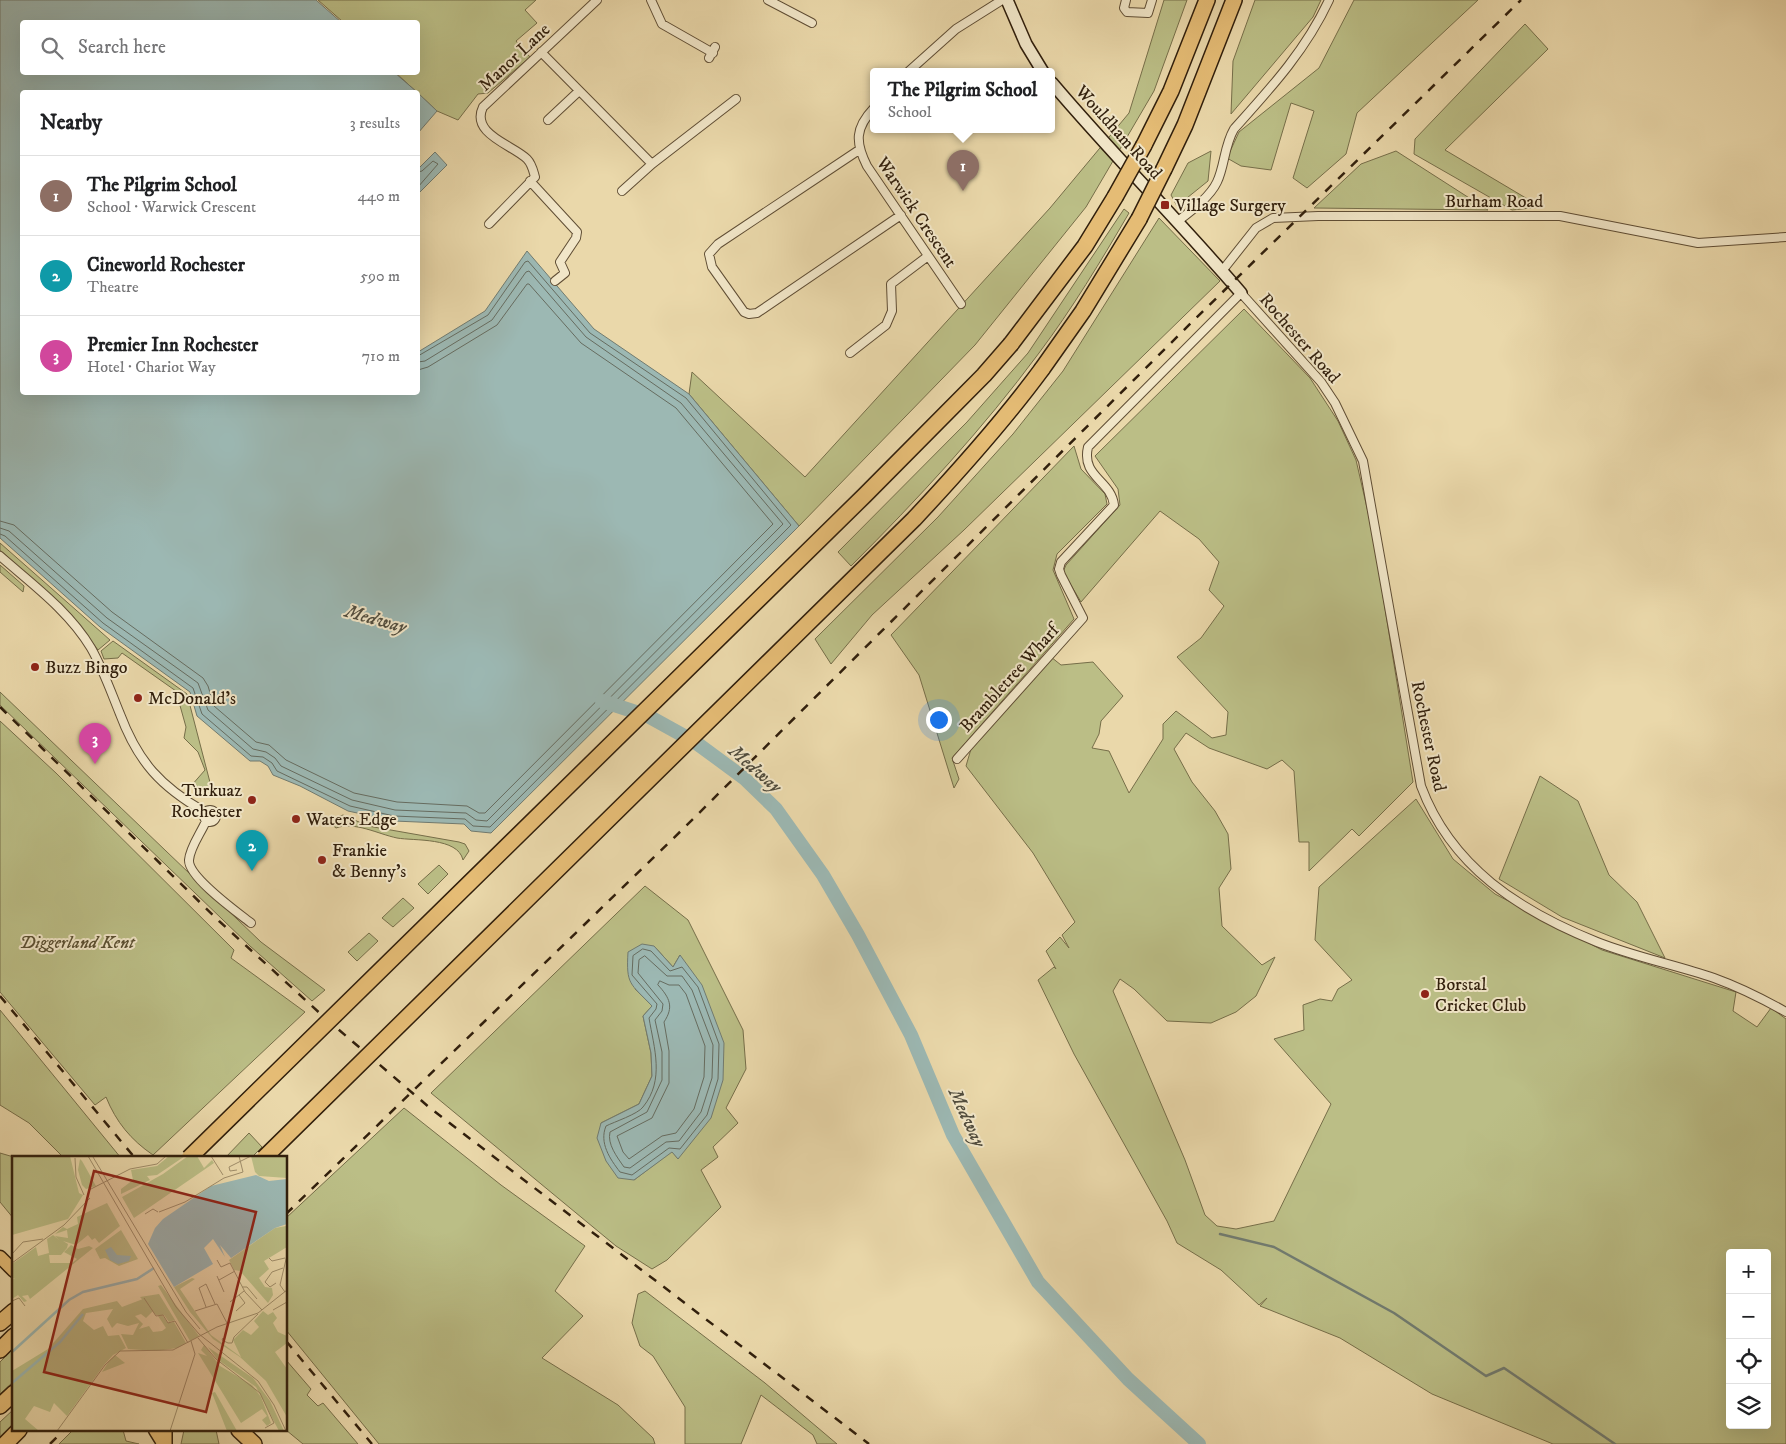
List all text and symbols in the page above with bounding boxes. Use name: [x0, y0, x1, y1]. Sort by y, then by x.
street label: Manor Lane: [474, 19, 555, 97]
search box: [20, 20, 420, 75]
icon: search: [38, 34, 66, 62]
text: Search here: [78, 36, 166, 59]
popup: [870, 68, 1055, 133]
text: The Pilgrim School: [888, 79, 1037, 102]
street label: Wouldham Road: [1070, 80, 1166, 184]
text: School: [888, 102, 932, 122]
text: Nearby: [40, 110, 102, 136]
text: 3 results: [350, 113, 400, 133]
pin: 1: [947, 150, 979, 191]
street label: Warwick Crescent: [870, 152, 961, 272]
text: The Pilgrim School: [87, 174, 237, 197]
text: 1: [53, 186, 59, 206]
text: 440 m: [358, 186, 400, 206]
street label: Burham Road: [1445, 191, 1543, 213]
place label: Village Surgery: [1174, 195, 1286, 217]
text: School · Warwick Crescent: [87, 197, 256, 217]
marker: Village Surgery: [1159, 199, 1171, 211]
text: Cineworld Rochester: [87, 254, 245, 277]
text: 2: [52, 266, 60, 286]
text: 590 m: [360, 266, 400, 286]
text: Theatre: [87, 277, 139, 297]
street label: Rochester Road: [1254, 289, 1344, 388]
text: Premier Inn Rochester: [87, 334, 258, 357]
text: 3: [53, 346, 59, 366]
text: 710 m: [362, 346, 400, 366]
text: Hotel · Chariot Way: [87, 357, 215, 377]
water label: Medway: [340, 599, 410, 640]
street label: Brambletree Wharf: [955, 618, 1066, 737]
place label: Buzz Bingo: [45, 657, 128, 679]
marker: Buzz Bingo: [29, 661, 41, 673]
street label: Rochester Road: [1406, 679, 1450, 793]
place label: McDonald's: [148, 688, 236, 710]
marker: McDonald's: [132, 692, 144, 704]
your location: [926, 707, 952, 733]
pin: 3: [79, 723, 111, 764]
water label: Medway: [722, 739, 787, 799]
place label: Turkuaz Rochester: [171, 780, 242, 823]
marker: Turkuaz Rochester: [246, 794, 258, 806]
place label: Waters Edge: [305, 809, 397, 831]
marker: Waters Edge: [290, 813, 302, 825]
pin: 2: [236, 830, 268, 871]
place label: Frankie & Benny's: [332, 840, 406, 883]
marker: Frankie & Benny's: [316, 854, 328, 866]
park label: Diggerland Kent: [20, 932, 136, 954]
place label: Borstal Cricket Club: [1435, 974, 1526, 1017]
marker: Borstal Cricket Club: [1419, 988, 1431, 1000]
water label: Medway: [942, 1083, 991, 1152]
inset map: [12, 1156, 288, 1432]
map controls: [1726, 1249, 1771, 1429]
button: +: [1726, 1249, 1771, 1294]
button: −: [1726, 1294, 1771, 1339]
button: locate: [1726, 1339, 1771, 1384]
button: layers: [1726, 1384, 1771, 1429]

